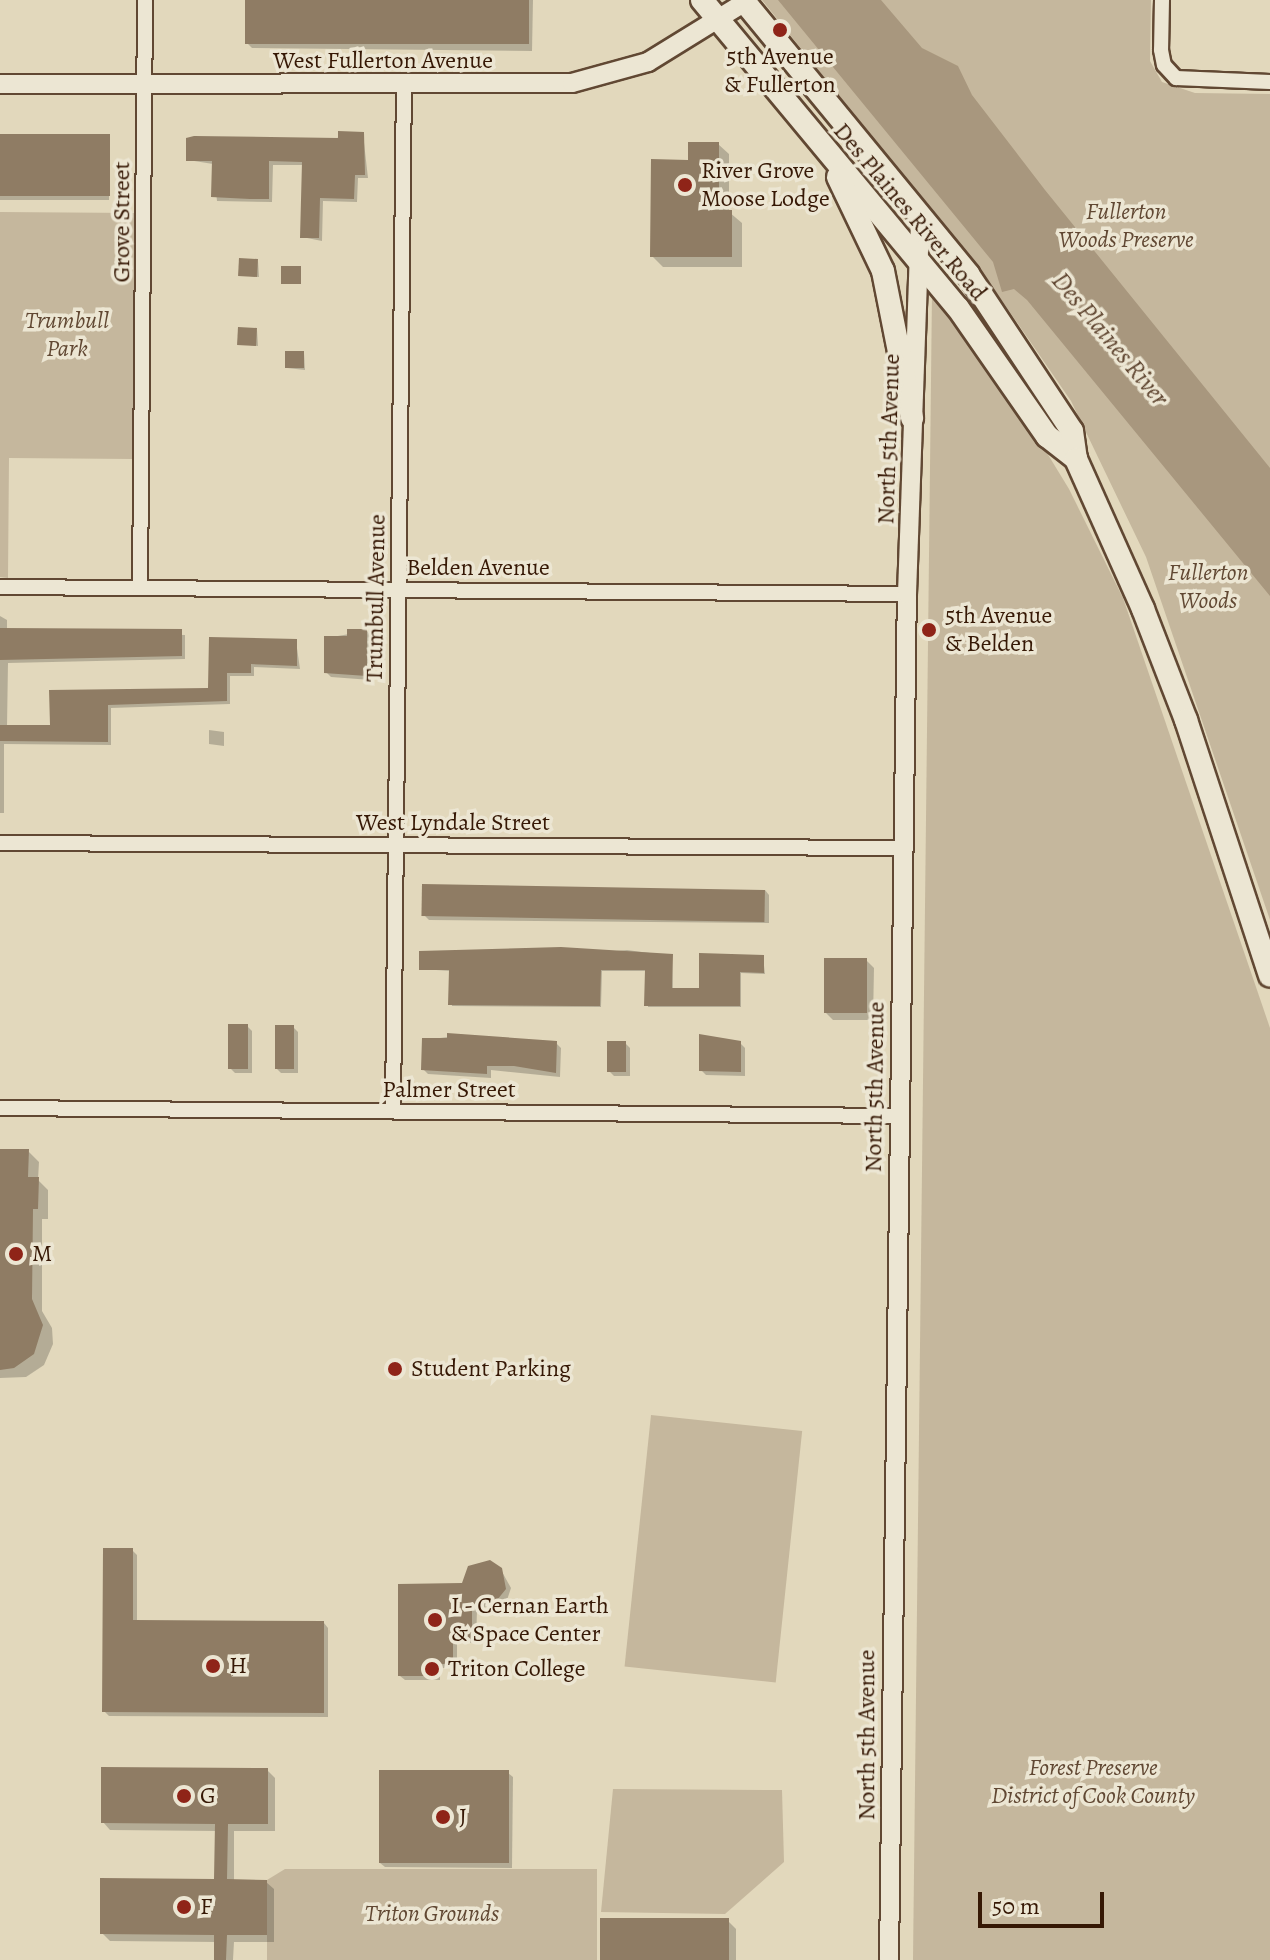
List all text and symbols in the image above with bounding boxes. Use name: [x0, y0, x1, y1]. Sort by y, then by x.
marker: 5th Avenue & Fullerton: [771, 21, 789, 39]
place label: 5th Avenue & Fullerton: [724, 43, 836, 99]
street label: West Fullerton Avenue: [273, 47, 493, 75]
street label: Des Plaines River Road: [827, 117, 993, 307]
place label: River Grove Moose Lodge: [701, 157, 830, 213]
street label: Grove Street: [108, 162, 136, 282]
marker: River Grove Moose Lodge: [676, 176, 694, 194]
park label: Fullerton Woods Preserve: [1058, 198, 1194, 254]
water label: Des Plaines River: [1045, 266, 1175, 412]
park label: Trumbull Park: [25, 307, 109, 363]
street label: North 5th Avenue: [872, 353, 906, 525]
street label: Trumbull Avenue: [360, 514, 392, 682]
street label: Belden Avenue: [406, 554, 550, 582]
park label: Fullerton Woods: [1168, 559, 1248, 615]
place label: 5th Avenue & Belden: [945, 602, 1052, 658]
marker: 5th Avenue & Belden: [920, 621, 938, 639]
street label: West Lyndale Street: [356, 809, 550, 837]
street label: North 5th Avenue: [859, 1001, 891, 1173]
street label: Palmer Street: [382, 1076, 516, 1104]
place label: M: [32, 1240, 52, 1268]
marker: M: [7, 1245, 25, 1263]
place label: Student Parking: [411, 1355, 571, 1383]
marker: Student Parking: [386, 1360, 404, 1378]
place label: I - Cernan Earth & Space Center: [451, 1592, 610, 1648]
marker: I - Cernan Earth & Space Center: [426, 1611, 444, 1629]
street label: North 5th Avenue: [853, 1650, 881, 1820]
place label: H: [229, 1652, 247, 1680]
place label: Triton College: [448, 1655, 586, 1683]
marker: H: [204, 1657, 222, 1675]
marker: Triton College: [423, 1660, 441, 1678]
park label: Forest Preserve District of Cook County: [991, 1754, 1195, 1810]
place label: G: [200, 1782, 216, 1810]
marker: G: [175, 1787, 193, 1805]
place label: J: [459, 1803, 467, 1831]
marker: J: [434, 1808, 452, 1826]
scale bar: [982, 1876, 1108, 1926]
text: 50 m: [992, 1890, 1040, 1922]
place label: F: [200, 1893, 212, 1921]
marker: F: [175, 1898, 193, 1916]
park label: Triton Grounds: [365, 1900, 499, 1928]

